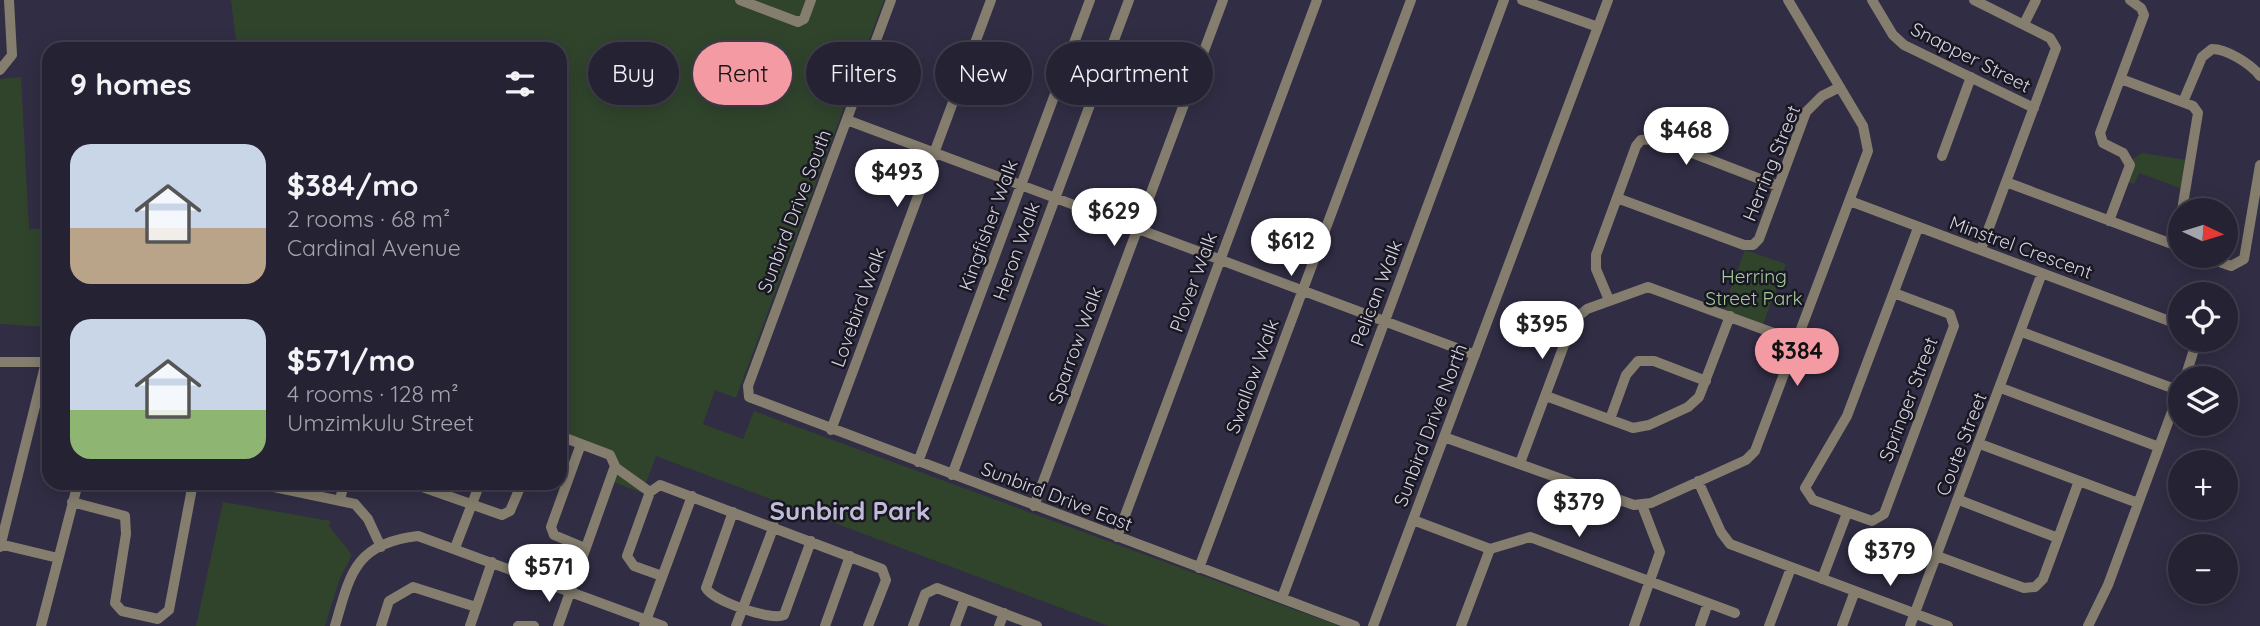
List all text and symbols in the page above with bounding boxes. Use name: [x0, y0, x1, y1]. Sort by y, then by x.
street label: Snapper Street: [1907, 16, 2035, 98]
chip: Buy: [588, 42, 679, 105]
chip: Rent: [693, 42, 792, 105]
chip: Filters: [806, 42, 921, 105]
chip: New: [935, 42, 1032, 105]
chip: Apartment: [1046, 42, 1213, 105]
text: 9 homes: [70, 65, 192, 103]
icon: filters: [501, 65, 539, 103]
street label: Herring Street: [1737, 101, 1805, 225]
pin: $468: [1645, 108, 1727, 167]
text: $468: [1660, 115, 1712, 144]
street label: Sunbird Drive South: [752, 126, 836, 296]
pin: $493: [856, 150, 938, 209]
street label: Kingfisher Walk: [953, 156, 1023, 294]
text: $493: [871, 157, 923, 186]
text: $384/mo: [287, 166, 419, 204]
icon: home: [126, 172, 210, 256]
pin: $629: [1073, 188, 1155, 248]
text: $629: [1088, 196, 1140, 225]
street label: Heron Walk: [987, 198, 1045, 304]
north arrow: [2168, 198, 2238, 268]
map controls: [2168, 198, 2238, 604]
text: 2 rooms · 68 m²: [287, 204, 450, 233]
street label: Minstrel Crescent: [1946, 210, 2096, 284]
pin: $612: [1250, 218, 1332, 278]
text: $612: [1267, 226, 1315, 255]
street label: Plover Walk: [1164, 229, 1222, 335]
text: Cardinal Avenue: [287, 233, 461, 262]
street label: Pelican Walk: [1345, 236, 1407, 350]
street label: Lovebird Walk: [825, 244, 891, 370]
park label: Herring Street Park: [1705, 264, 1803, 310]
button: locate: [2168, 282, 2238, 352]
street label: Sparrow Walk: [1043, 283, 1107, 407]
pin: $395: [1501, 302, 1583, 361]
text: $395: [1516, 309, 1568, 338]
street label: Swallow Walk: [1220, 315, 1284, 437]
pin: $384: [1756, 328, 1838, 388]
street label: Springer Street: [1873, 333, 1943, 465]
text: $384: [1771, 336, 1823, 365]
street label: Sunbird Drive North: [1388, 340, 1472, 510]
text: $571/mo: [287, 341, 415, 379]
icon: home: [126, 347, 210, 431]
button: layers: [2168, 366, 2238, 436]
text: 4 rooms · 128 m²: [287, 379, 459, 408]
street label: Coute Street: [1930, 389, 1992, 499]
text: Umzimkulu Street: [287, 408, 474, 437]
button: +: [2168, 450, 2238, 520]
street label: Sunbird Drive East: [978, 456, 1136, 536]
pin: $379: [1538, 480, 1620, 539]
text: $379: [1553, 487, 1605, 516]
district label: Sunbird Park: [769, 494, 931, 527]
pin: $379: [1849, 528, 1931, 588]
button: −: [2168, 534, 2238, 604]
text: $379: [1864, 536, 1916, 565]
pin: $571: [508, 544, 590, 604]
text: $571: [524, 552, 574, 581]

